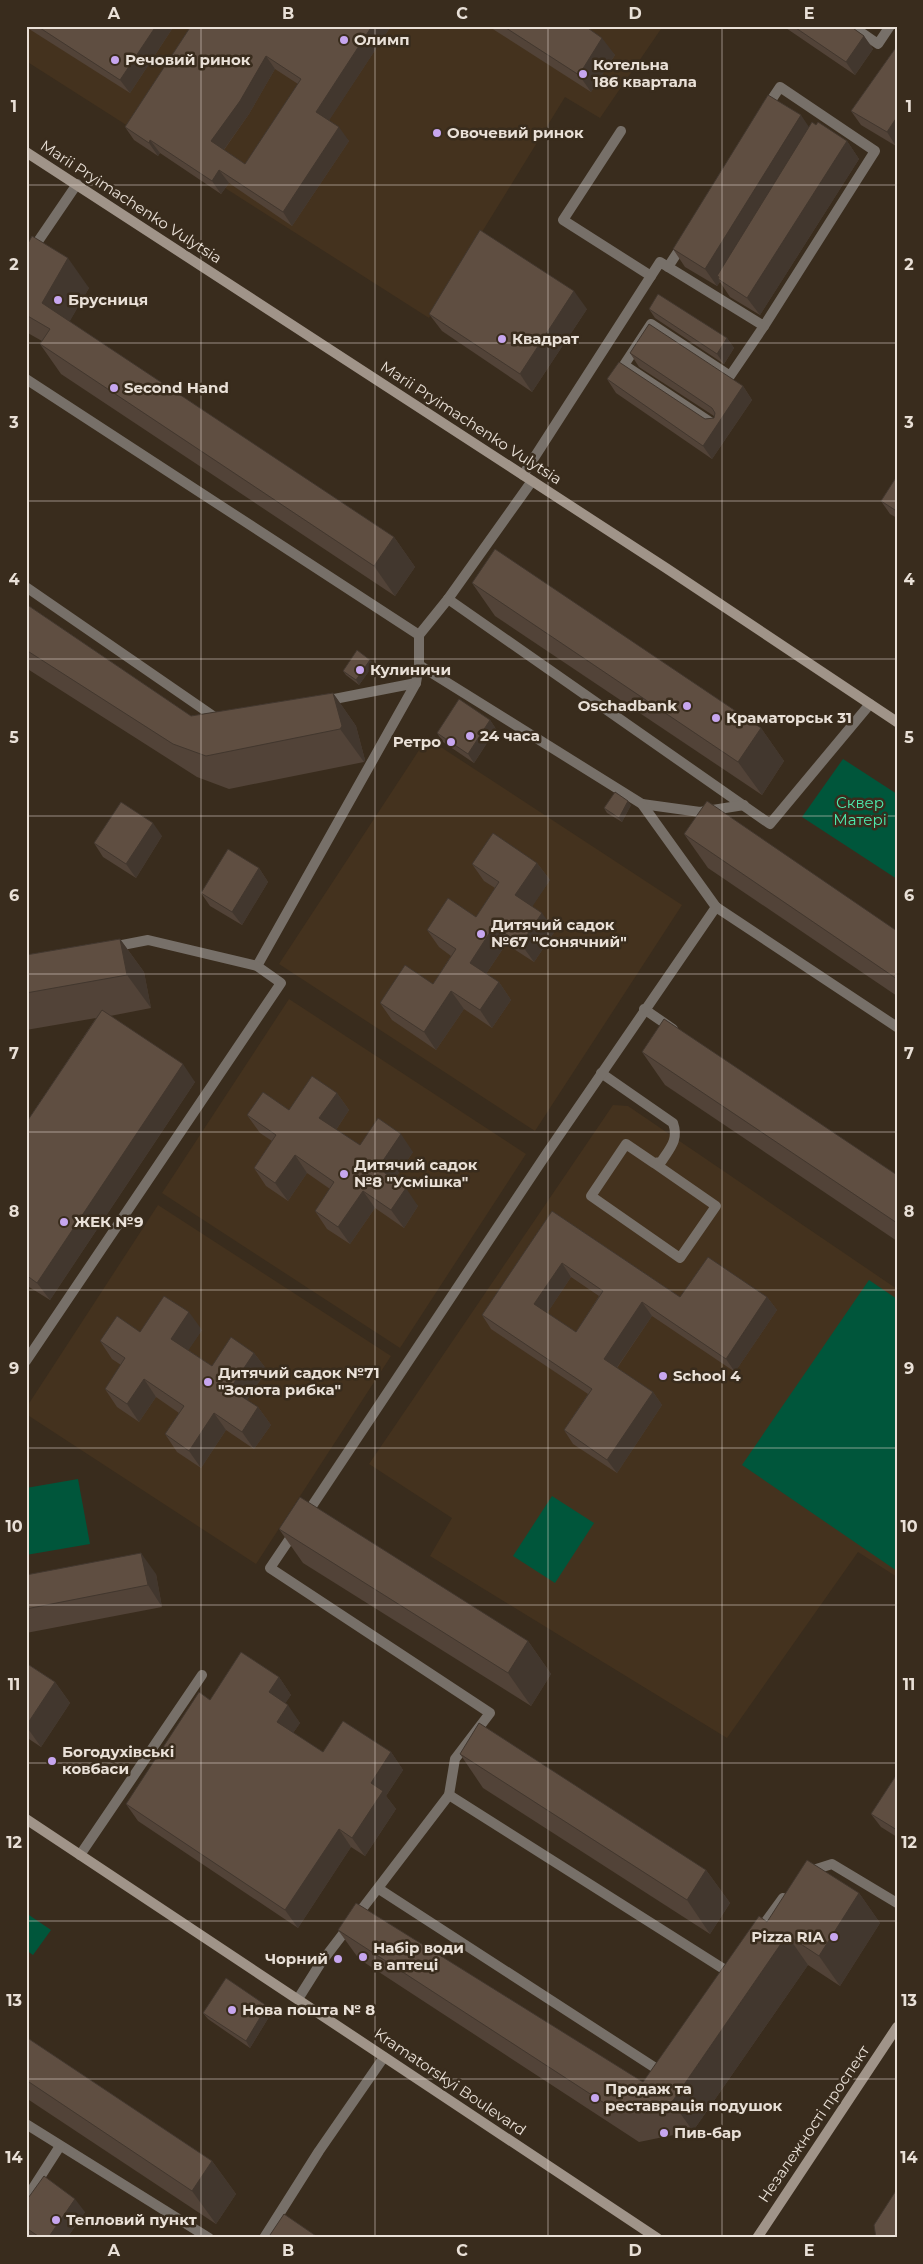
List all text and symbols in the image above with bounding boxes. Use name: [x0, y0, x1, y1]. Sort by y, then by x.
text: A: [107, 4, 121, 23]
text: B: [282, 4, 294, 23]
text: C: [456, 4, 468, 23]
text: D: [628, 4, 642, 23]
text: E: [804, 4, 814, 23]
place label: Олимп: [354, 30, 410, 49]
marker: Олимп: [338, 34, 350, 46]
place label: Речовий ринок: [125, 50, 251, 69]
marker: Речовий ринок: [109, 54, 121, 66]
place label: Котельна 186 квартала: [593, 55, 697, 91]
marker: Котельна 186 квартала: [577, 68, 589, 80]
text: 1: [11, 97, 17, 116]
text: 1: [906, 97, 912, 116]
place label: Овочевий ринок: [447, 123, 584, 142]
marker: Овочевий ринок: [431, 127, 443, 139]
street label: Marii Pryimachenko Vulytsia: [37, 136, 226, 267]
text: 2: [9, 255, 19, 274]
text: 2: [904, 255, 914, 274]
place label: Брусниця: [68, 290, 148, 309]
marker: Брусниця: [52, 294, 64, 306]
place label: Квадрат: [512, 329, 579, 348]
marker: Квадрат: [496, 333, 508, 345]
street label: Marii Pryimachenko Vulytsia: [377, 357, 566, 488]
place label: Second Hand: [124, 378, 229, 397]
marker: Second Hand: [108, 382, 120, 394]
text: 3: [8, 413, 19, 432]
text: 3: [903, 413, 914, 432]
text: 4: [8, 570, 20, 589]
text: 4: [903, 570, 915, 589]
place label: Кулиничи: [370, 660, 451, 679]
marker: Кулиничи: [354, 664, 366, 676]
place label: Oschadbank: [578, 696, 677, 715]
marker: Oschadbank: [681, 700, 693, 712]
place label: Краматорськ 31: [726, 708, 852, 727]
marker: Краматорськ 31: [710, 712, 722, 724]
place label: 24 часа: [480, 726, 540, 745]
text: 5: [9, 728, 19, 747]
text: 5: [904, 728, 914, 747]
marker: 24 часа: [464, 730, 476, 742]
place label: Ретро: [393, 732, 441, 751]
marker: Ретро: [445, 736, 457, 748]
park label: Сквер Матері: [833, 793, 887, 829]
text: 6: [9, 886, 19, 905]
text: 6: [904, 886, 914, 905]
place label: Дитячий садок №67 "Сонячний": [491, 915, 627, 951]
marker: Дитячий садок №67 "Сонячний": [475, 928, 487, 940]
text: 7: [9, 1044, 19, 1063]
text: 7: [904, 1044, 914, 1063]
place label: Дитячий садок №8 "Усмішка": [354, 1155, 478, 1191]
marker: Дитячий садок №8 "Усмішка": [338, 1168, 350, 1180]
text: 8: [9, 1202, 19, 1221]
text: 8: [904, 1202, 914, 1221]
place label: ЖЕК №9: [74, 1212, 143, 1231]
marker: ЖЕК №9: [58, 1216, 70, 1228]
text: 9: [9, 1359, 19, 1378]
text: 9: [904, 1359, 914, 1378]
place label: Дитячий садок №71 "Золота рибка": [218, 1363, 380, 1399]
place label: School 4: [673, 1366, 741, 1385]
marker: School 4: [657, 1370, 669, 1382]
marker: Дитячий садок №71 "Золота рибка": [202, 1376, 214, 1388]
text: 10: [5, 1517, 23, 1536]
text: 10: [900, 1517, 918, 1536]
text: 11: [8, 1675, 20, 1694]
text: 11: [903, 1675, 915, 1694]
place label: Богодухівські ковбаси: [62, 1742, 174, 1778]
marker: Богодухівські ковбаси: [46, 1755, 58, 1767]
text: 12: [6, 1833, 22, 1852]
text: 12: [901, 1833, 917, 1852]
place label: Pizza RIA: [751, 1927, 824, 1946]
marker: Pizza RIA: [828, 1931, 840, 1943]
place label: Набір води в аптеці: [373, 1938, 464, 1974]
place label: Чорний: [265, 1949, 328, 1968]
marker: Набір води в аптеці: [357, 1951, 369, 1963]
marker: Чорний: [332, 1953, 344, 1965]
text: 13: [6, 1991, 22, 2010]
text: 13: [901, 1991, 917, 2010]
place label: Нова пошта № 8: [242, 2000, 375, 2019]
marker: Нова пошта № 8: [226, 2004, 238, 2016]
street label: Kramatorskyi Boulevard: [371, 2024, 530, 2140]
street label: Незалежності проспект: [754, 2041, 874, 2206]
place label: Продаж та реставрація подушок: [605, 2079, 783, 2115]
marker: Продаж та реставрація подушок: [589, 2092, 601, 2104]
place label: Пив-бар: [674, 2123, 741, 2142]
marker: Пив-бар: [658, 2127, 670, 2139]
text: 14: [5, 2148, 23, 2167]
text: 14: [900, 2148, 918, 2167]
place label: Тепловий пункт: [66, 2210, 197, 2229]
marker: Тепловий пункт: [50, 2214, 62, 2226]
text: A: [107, 2241, 121, 2260]
text: B: [282, 2241, 294, 2260]
text: C: [456, 2241, 468, 2260]
text: D: [628, 2241, 642, 2260]
text: E: [804, 2241, 814, 2260]

